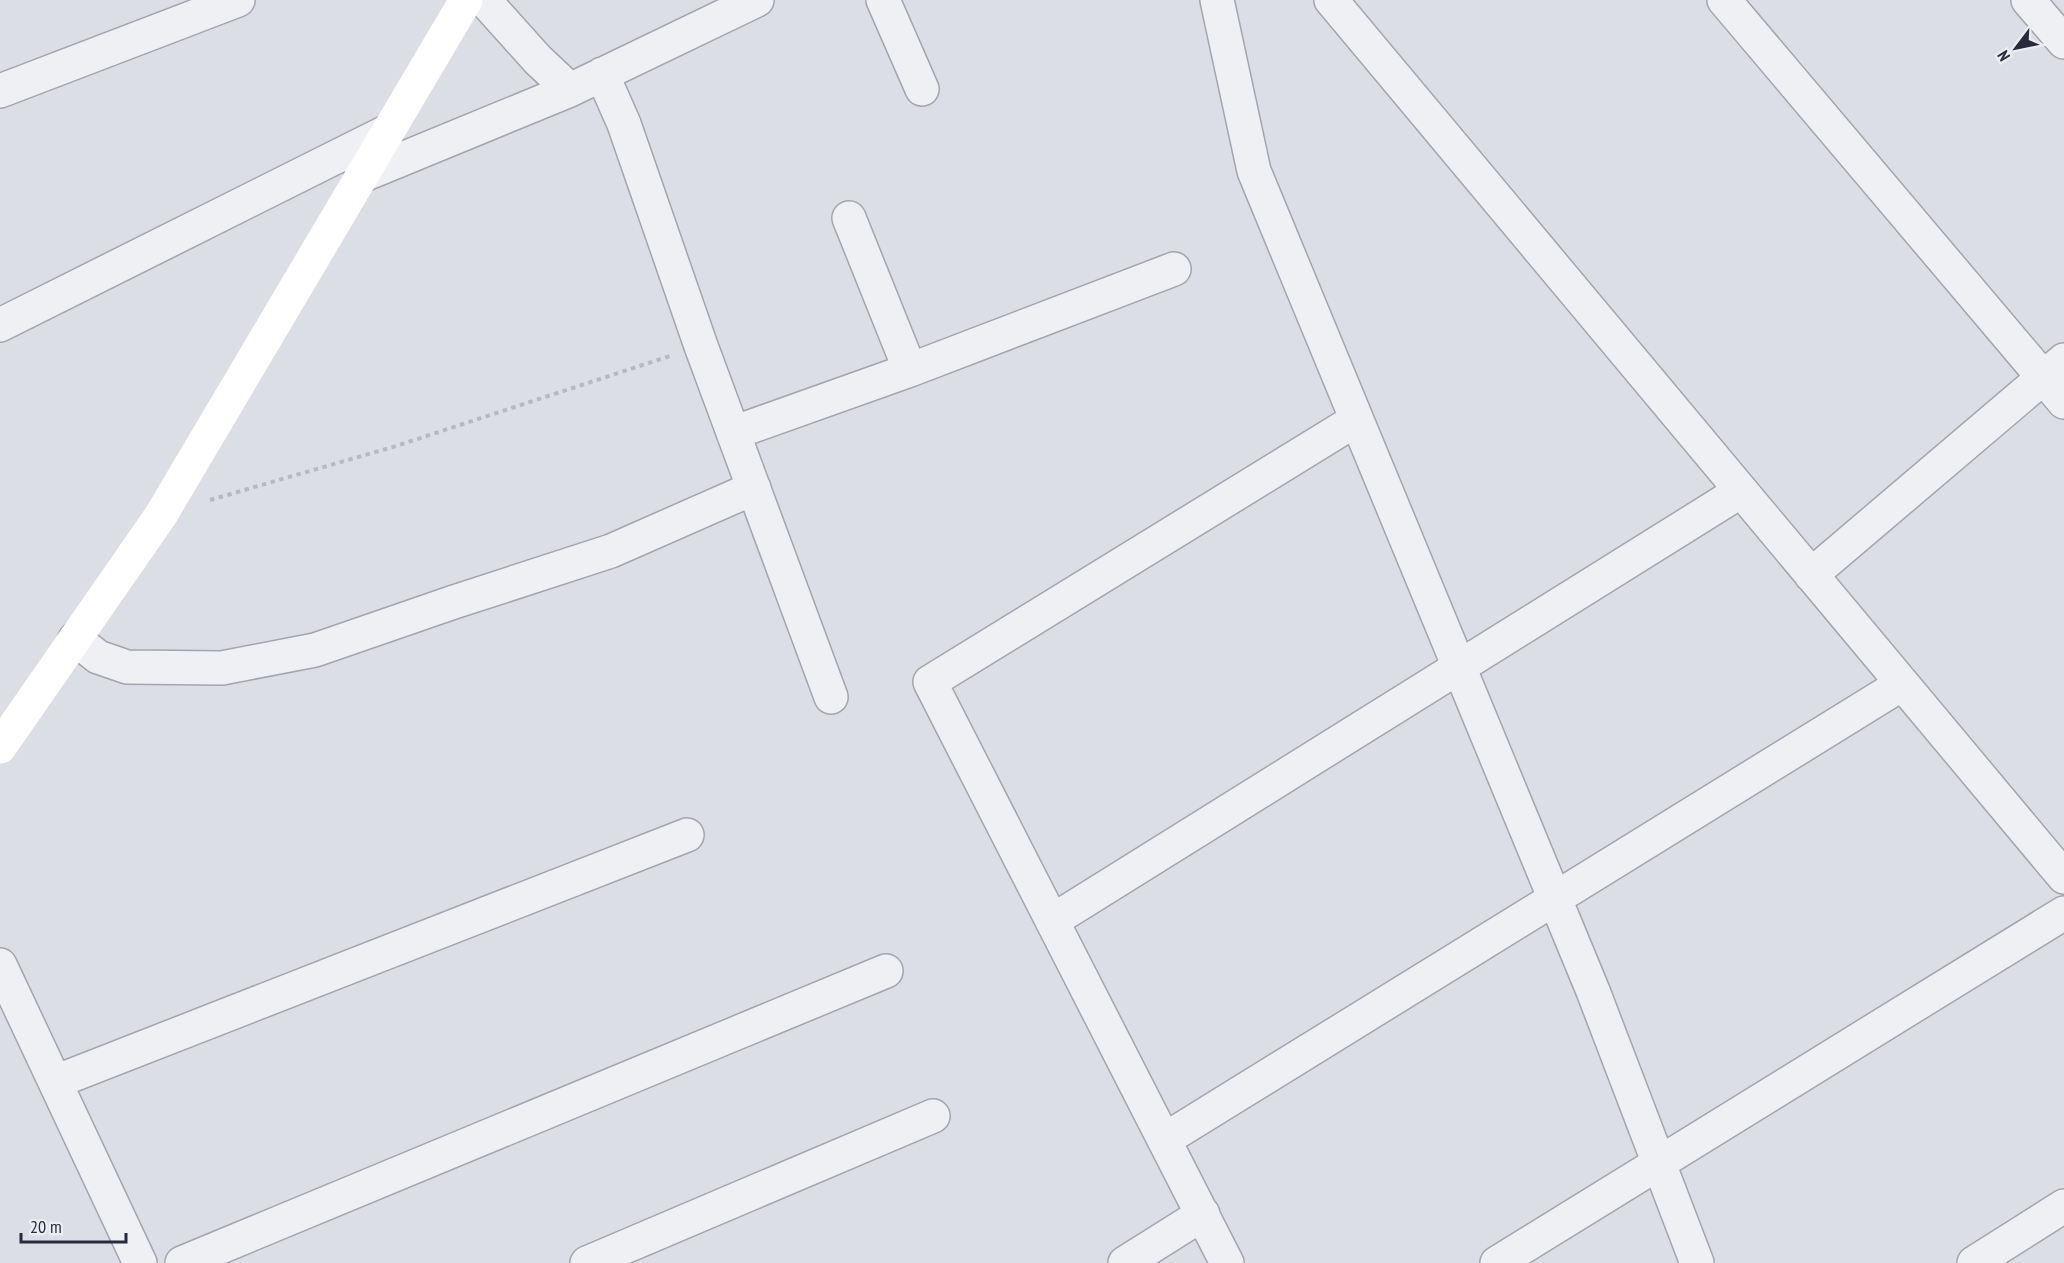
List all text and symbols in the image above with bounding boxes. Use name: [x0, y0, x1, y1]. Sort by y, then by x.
north arrow: [1986, 18, 2046, 78]
text: N: [1993, 47, 2014, 65]
scale bar: [21, 1206, 126, 1244]
text: 20 m: [30, 1215, 62, 1238]

